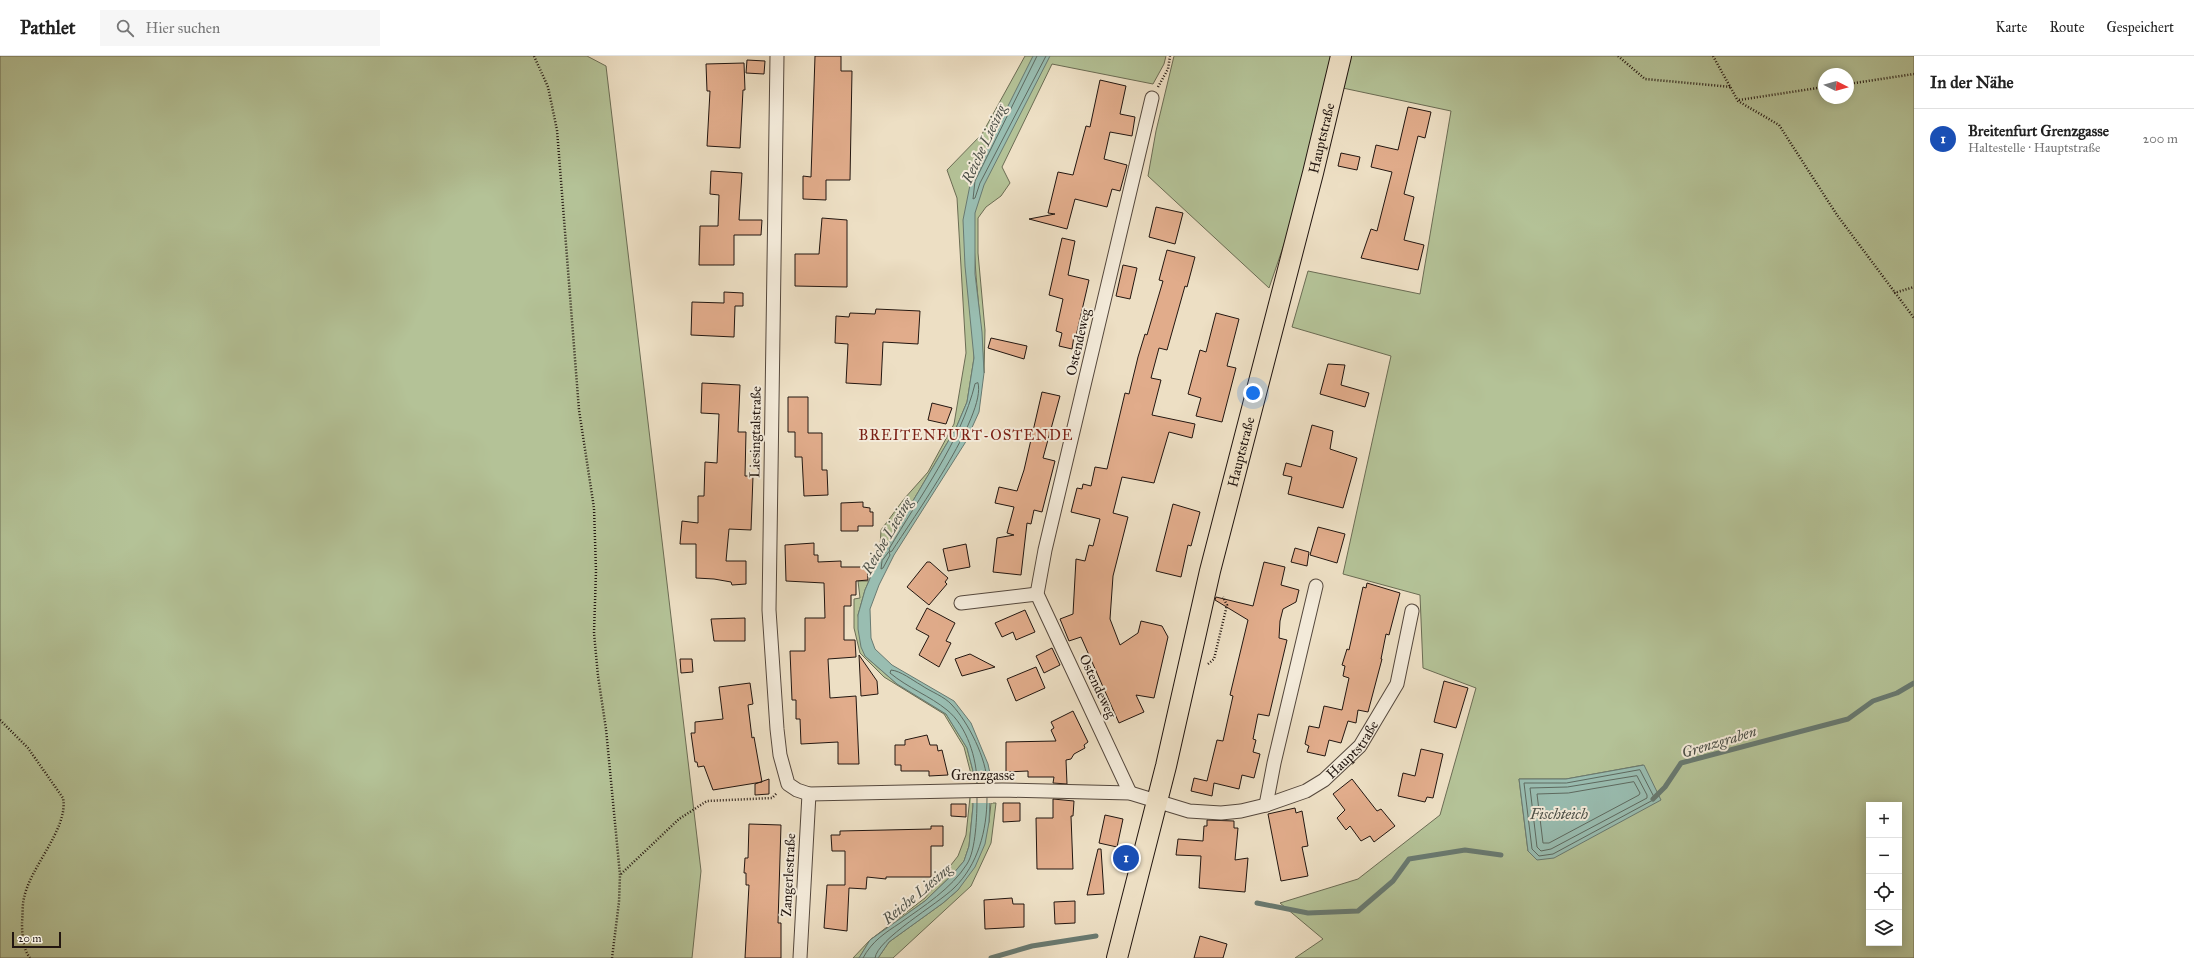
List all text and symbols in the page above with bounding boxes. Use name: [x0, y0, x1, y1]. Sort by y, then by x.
search box: [100, 10, 380, 46]
text: Pathlet: [20, 16, 76, 39]
icon: search: [114, 17, 136, 39]
text: Hier suchen: [146, 19, 220, 37]
text: Karte: [1995, 19, 2027, 36]
text: Route: [2049, 19, 2085, 36]
text: Gespeichert: [2107, 19, 2174, 36]
north arrow: [1818, 68, 1854, 104]
text: In der Nähe: [1930, 72, 2014, 93]
water label: Reiche Liesing: [958, 101, 1011, 187]
street label: Hauptstraße: [1305, 101, 1338, 175]
text: Breitenfurt Grenzgasse: [1968, 122, 2109, 140]
text: 1: [1940, 131, 1946, 147]
text: 200 m: [2143, 131, 2178, 147]
text: Haltestelle · Hauptstraße: [1968, 140, 2100, 156]
street label: Ostendeweg: [1063, 306, 1095, 377]
your location: [1243, 383, 1263, 403]
street label: Liesingtalstraße: [746, 386, 765, 478]
street label: Hauptstraße: [1224, 415, 1259, 489]
district label: BREITENFURT-OSTENDE: [859, 426, 1073, 444]
water label: Reiche Liesing: [858, 494, 917, 578]
street label: Ostendeweg: [1075, 652, 1120, 721]
street label: Hauptstraße: [1323, 718, 1382, 782]
water label: Grenzgraben: [1679, 722, 1759, 762]
street label: Grenzgasse: [951, 767, 1015, 784]
map controls: [1866, 802, 1902, 946]
button: +: [1866, 802, 1902, 838]
water label: Fischteich: [1529, 805, 1589, 823]
street label: Zangerlestraße: [778, 833, 799, 917]
button: −: [1866, 838, 1902, 874]
pin: 1: [1113, 843, 1139, 873]
water label: Reiche Liesing: [878, 859, 956, 929]
button: locate: [1866, 874, 1902, 910]
button: layers: [1866, 910, 1902, 946]
scale bar: [12, 930, 61, 949]
text: 20 m: [18, 932, 41, 945]

